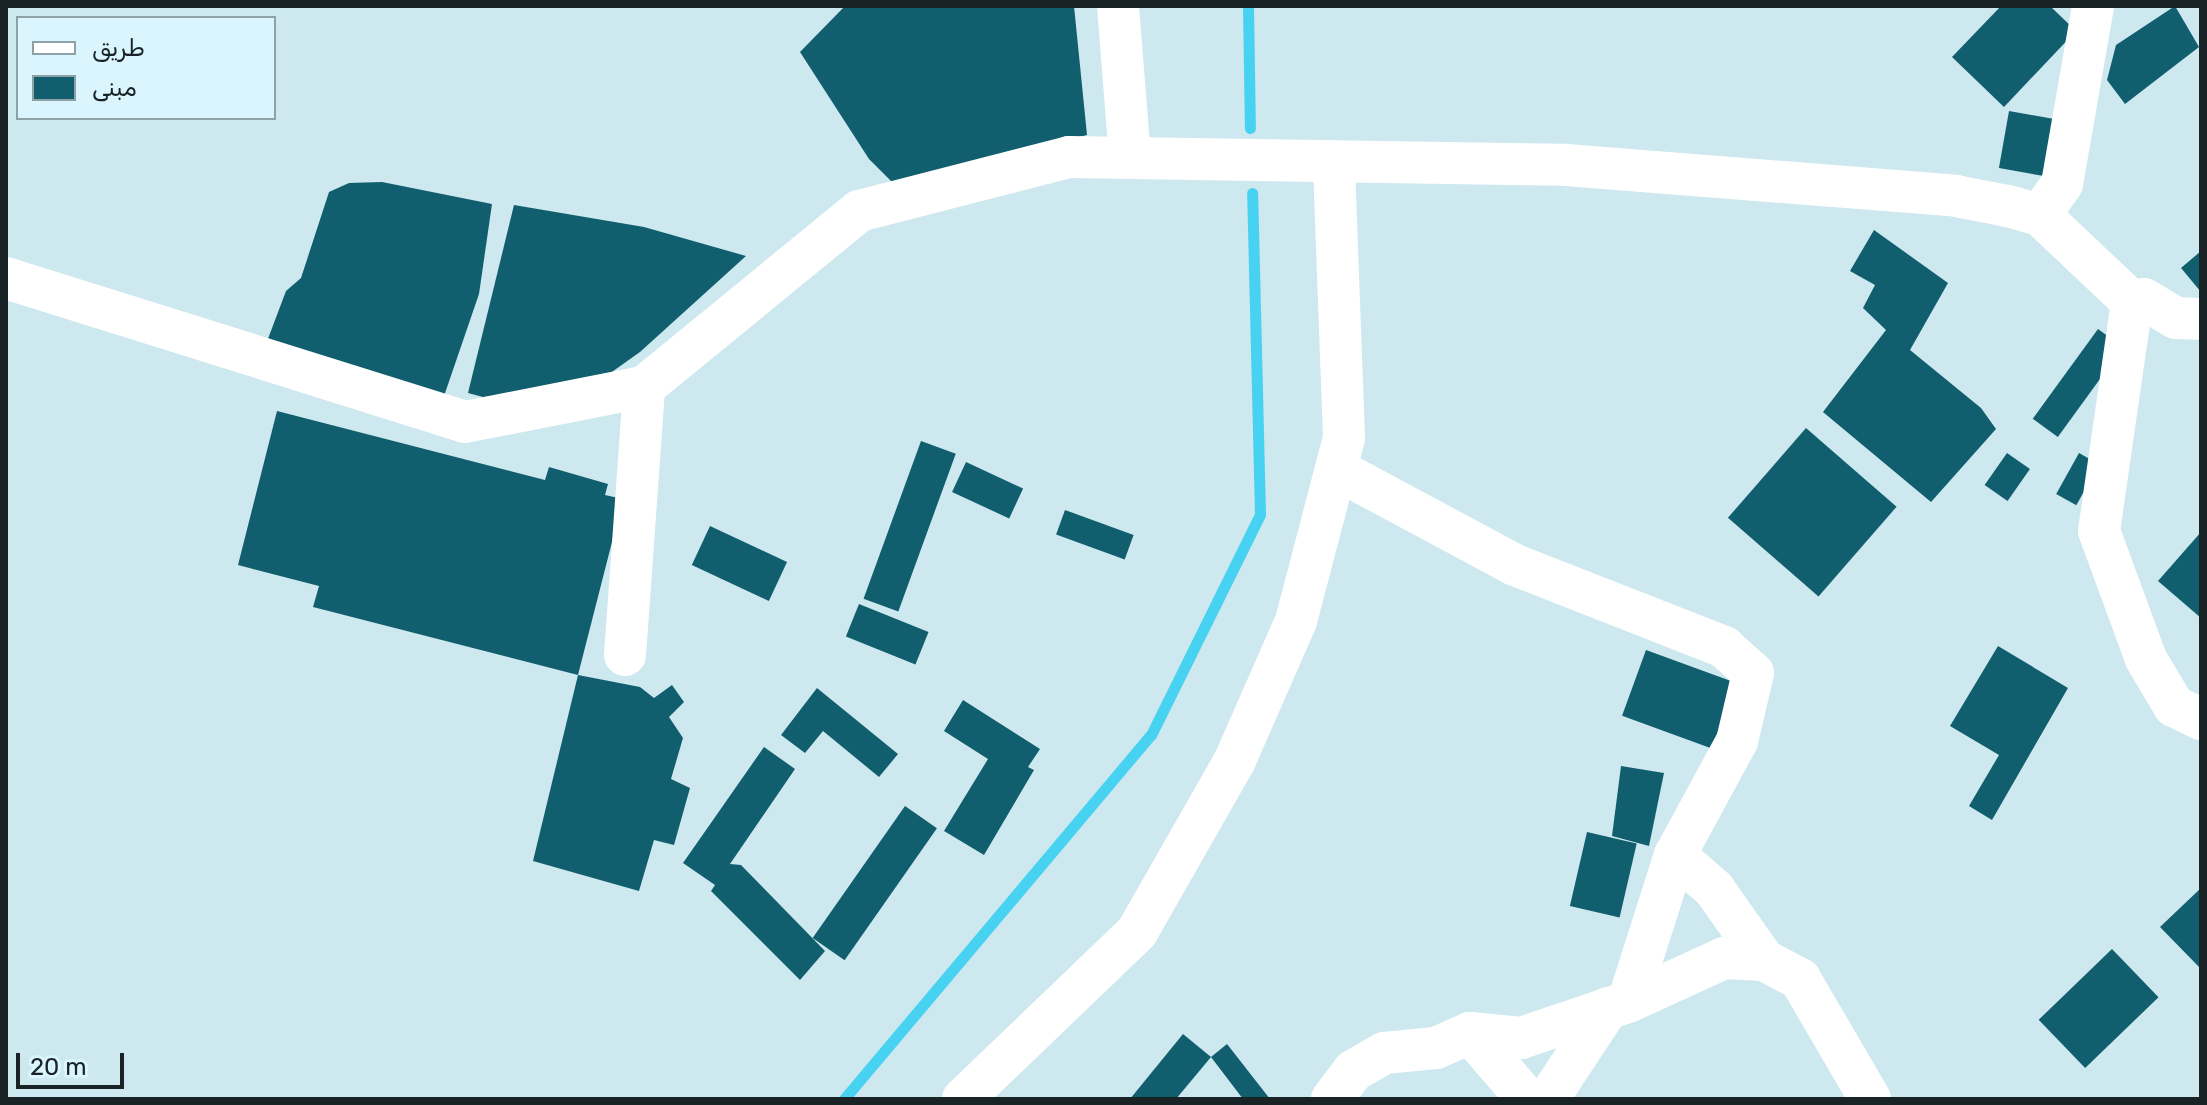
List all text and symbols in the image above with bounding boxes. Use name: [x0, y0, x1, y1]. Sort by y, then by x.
legend: [16, 16, 276, 120]
text: طريق: [92, 34, 145, 62]
text: مبنى: [92, 74, 137, 102]
scale bar: [20, 1037, 128, 1087]
text: 20 m: [30, 1053, 87, 1081]

